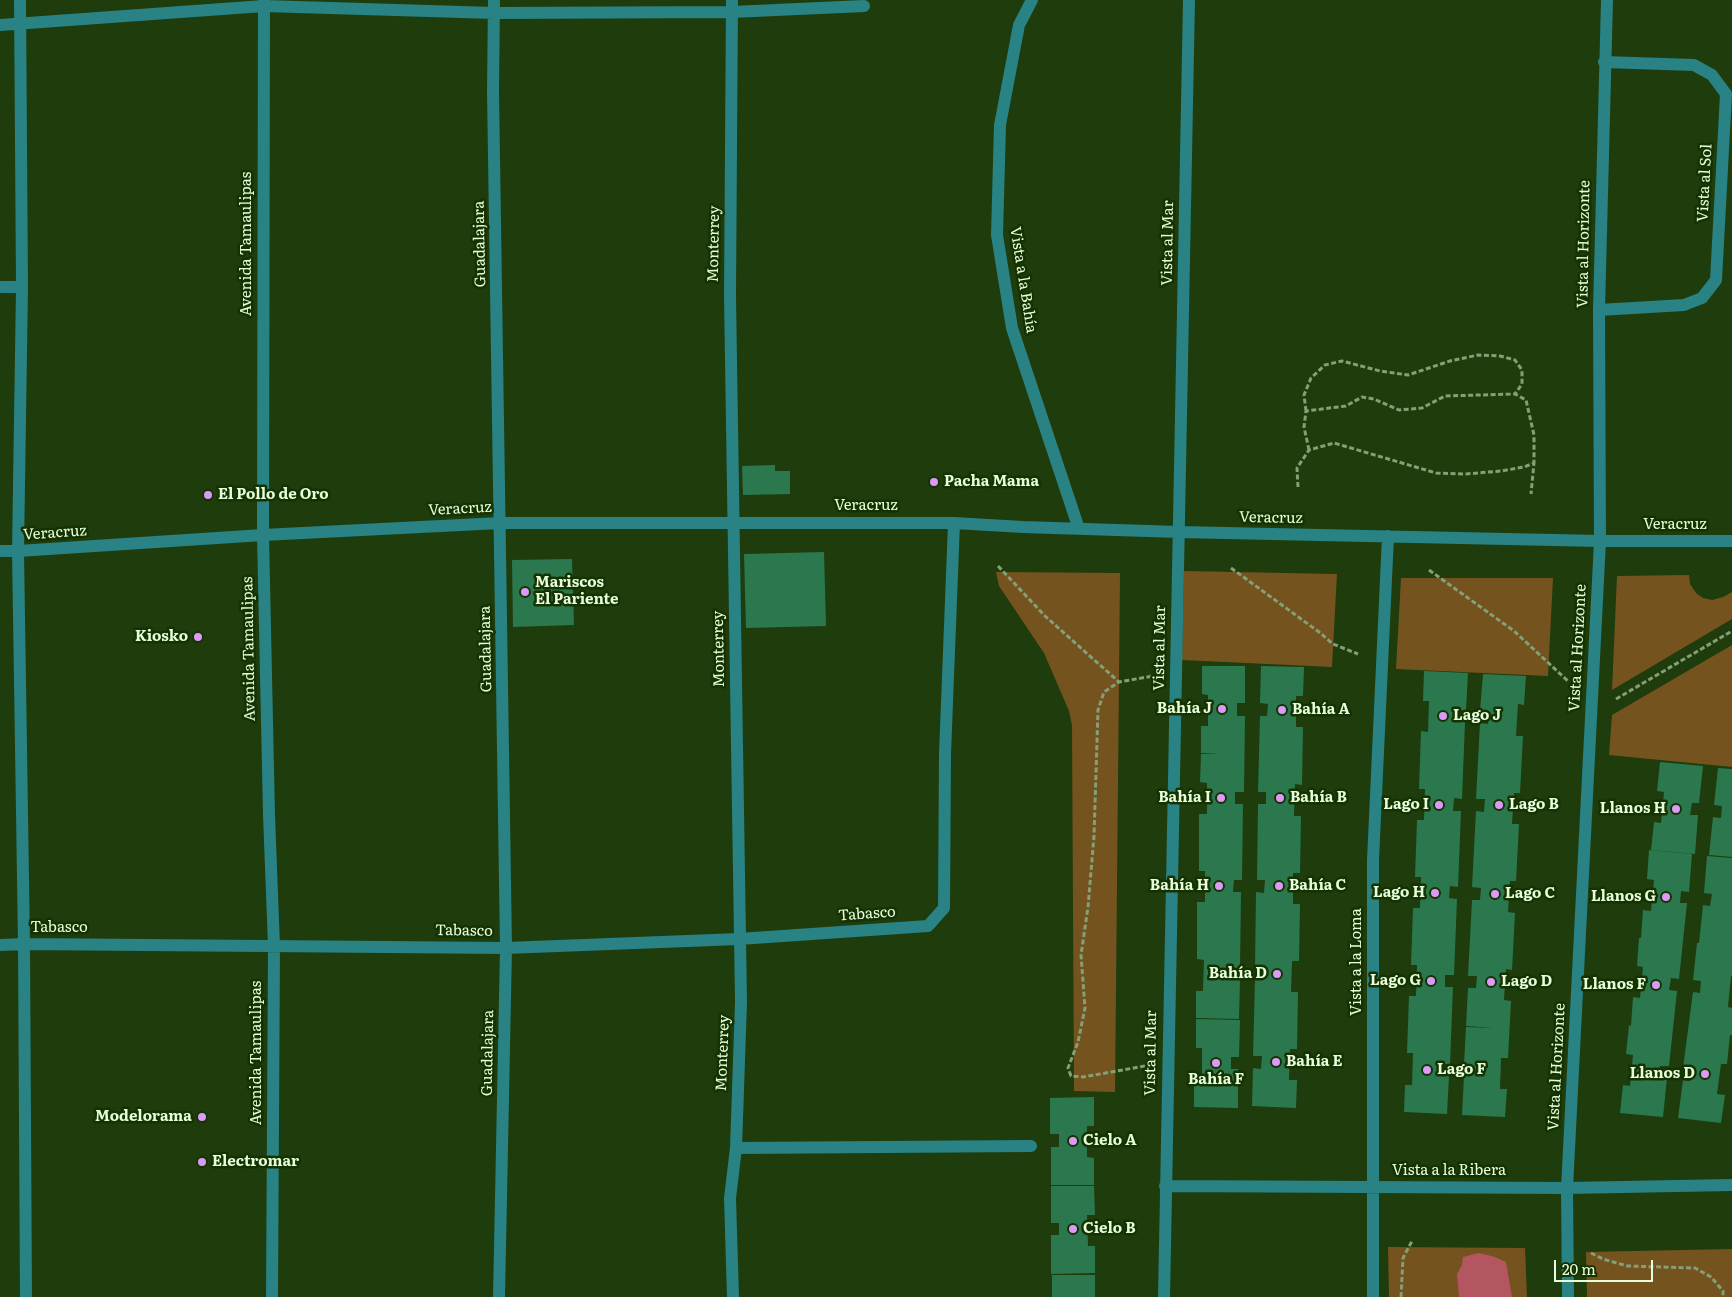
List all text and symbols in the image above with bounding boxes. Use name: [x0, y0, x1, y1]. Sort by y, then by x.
street label: Vista al Sol: [1694, 144, 1716, 222]
street label: Avenida Tamaulipas: [238, 172, 256, 316]
street label: Vista al Horizonte: [1574, 180, 1594, 308]
street label: Vista al Mar: [1158, 200, 1178, 286]
street label: Guadalajara: [470, 201, 490, 287]
street label: Monterrey: [704, 205, 724, 283]
street label: Vista a la Bahía: [1006, 225, 1040, 335]
place label: Pacha Mama: [944, 473, 1039, 491]
marker: Pacha Mama: [928, 476, 940, 488]
place label: El Pollo de Oro: [218, 486, 329, 504]
marker: El Pollo de Oro: [202, 489, 214, 501]
street label: Veracruz: [834, 497, 898, 515]
street label: Veracruz: [428, 498, 492, 520]
street label: Veracruz: [1239, 508, 1303, 528]
street label: Veracruz: [1643, 516, 1707, 534]
street label: Veracruz: [23, 522, 87, 544]
place label: Mariscos El Pariente: [535, 574, 618, 609]
street label: Avenida Tamaulipas: [239, 576, 259, 722]
street label: Vista al Horizonte: [1566, 584, 1590, 712]
marker: Mariscos El Pariente: [519, 586, 531, 598]
street label: Vista al Mar: [1150, 605, 1170, 691]
street label: Guadalajara: [476, 606, 496, 692]
street label: Monterrey: [709, 610, 729, 688]
place label: Kiosko: [135, 628, 188, 646]
marker: Kiosko: [192, 631, 204, 643]
place label: Bahía J: [1157, 700, 1212, 718]
place label: Bahía A: [1292, 701, 1350, 719]
marker: Bahía J: [1216, 703, 1228, 715]
marker: Bahía A: [1276, 704, 1288, 716]
place label: Lago J: [1453, 707, 1501, 725]
marker: Lago J: [1437, 710, 1449, 722]
place label: Bahía I: [1158, 789, 1211, 807]
place label: Bahía B: [1290, 789, 1347, 807]
marker: Bahía I: [1215, 792, 1227, 804]
marker: Bahía B: [1274, 792, 1286, 804]
place label: Lago I: [1383, 796, 1429, 814]
place label: Lago B: [1509, 796, 1559, 814]
marker: Lago I: [1433, 799, 1445, 811]
marker: Lago B: [1493, 799, 1505, 811]
place label: Llanos H: [1600, 800, 1666, 818]
marker: Llanos H: [1670, 803, 1682, 815]
place label: Bahía H: [1150, 877, 1209, 895]
place label: Bahía C: [1289, 877, 1346, 895]
marker: Bahía H: [1213, 880, 1225, 892]
marker: Bahía C: [1273, 880, 1285, 892]
place label: Lago H: [1373, 884, 1425, 902]
place label: Lago C: [1505, 885, 1555, 903]
marker: Lago H: [1429, 887, 1441, 899]
marker: Lago C: [1489, 888, 1501, 900]
place label: Llanos G: [1591, 888, 1656, 906]
marker: Llanos G: [1660, 891, 1672, 903]
street label: Tabasco: [838, 903, 896, 925]
street label: Vista a la Loma: [1348, 908, 1366, 1016]
street label: Tabasco: [30, 919, 88, 937]
street label: Tabasco: [435, 921, 493, 941]
place label: Bahía D: [1209, 965, 1267, 983]
marker: Bahía D: [1271, 968, 1283, 980]
place label: Lago G: [1370, 972, 1421, 990]
place label: Lago D: [1501, 973, 1552, 991]
marker: Lago G: [1425, 975, 1437, 987]
marker: Lago D: [1485, 976, 1497, 988]
place label: Llanos F: [1583, 976, 1646, 994]
marker: Llanos F: [1650, 979, 1662, 991]
street label: Avenida Tamaulipas: [248, 981, 266, 1125]
street label: Vista al Horizonte: [1545, 1003, 1569, 1131]
street label: Guadalajara: [478, 1010, 498, 1096]
street label: Vista al Mar: [1141, 1010, 1161, 1096]
street label: Monterrey: [713, 1014, 733, 1092]
place label: Bahía E: [1286, 1053, 1343, 1071]
marker: Bahía E: [1270, 1056, 1282, 1068]
marker: Bahía F: [1210, 1057, 1222, 1069]
place label: Lago F: [1437, 1061, 1486, 1079]
marker: Lago F: [1421, 1064, 1433, 1076]
place label: Llanos D: [1630, 1065, 1695, 1083]
marker: Llanos D: [1699, 1068, 1711, 1080]
place label: Bahía F: [1188, 1071, 1244, 1089]
place label: Modelorama: [95, 1108, 192, 1126]
marker: Modelorama: [196, 1111, 208, 1123]
place label: Cielo A: [1083, 1132, 1136, 1150]
marker: Cielo A: [1067, 1135, 1079, 1147]
place label: Electromar: [212, 1153, 299, 1171]
marker: Electromar: [196, 1156, 208, 1168]
street label: Vista a la Ribera: [1392, 1162, 1506, 1180]
place label: Cielo B: [1083, 1220, 1136, 1238]
marker: Cielo B: [1067, 1223, 1079, 1235]
scale bar: [1557, 1250, 1656, 1282]
text: 20 m: [1562, 1257, 1596, 1280]

